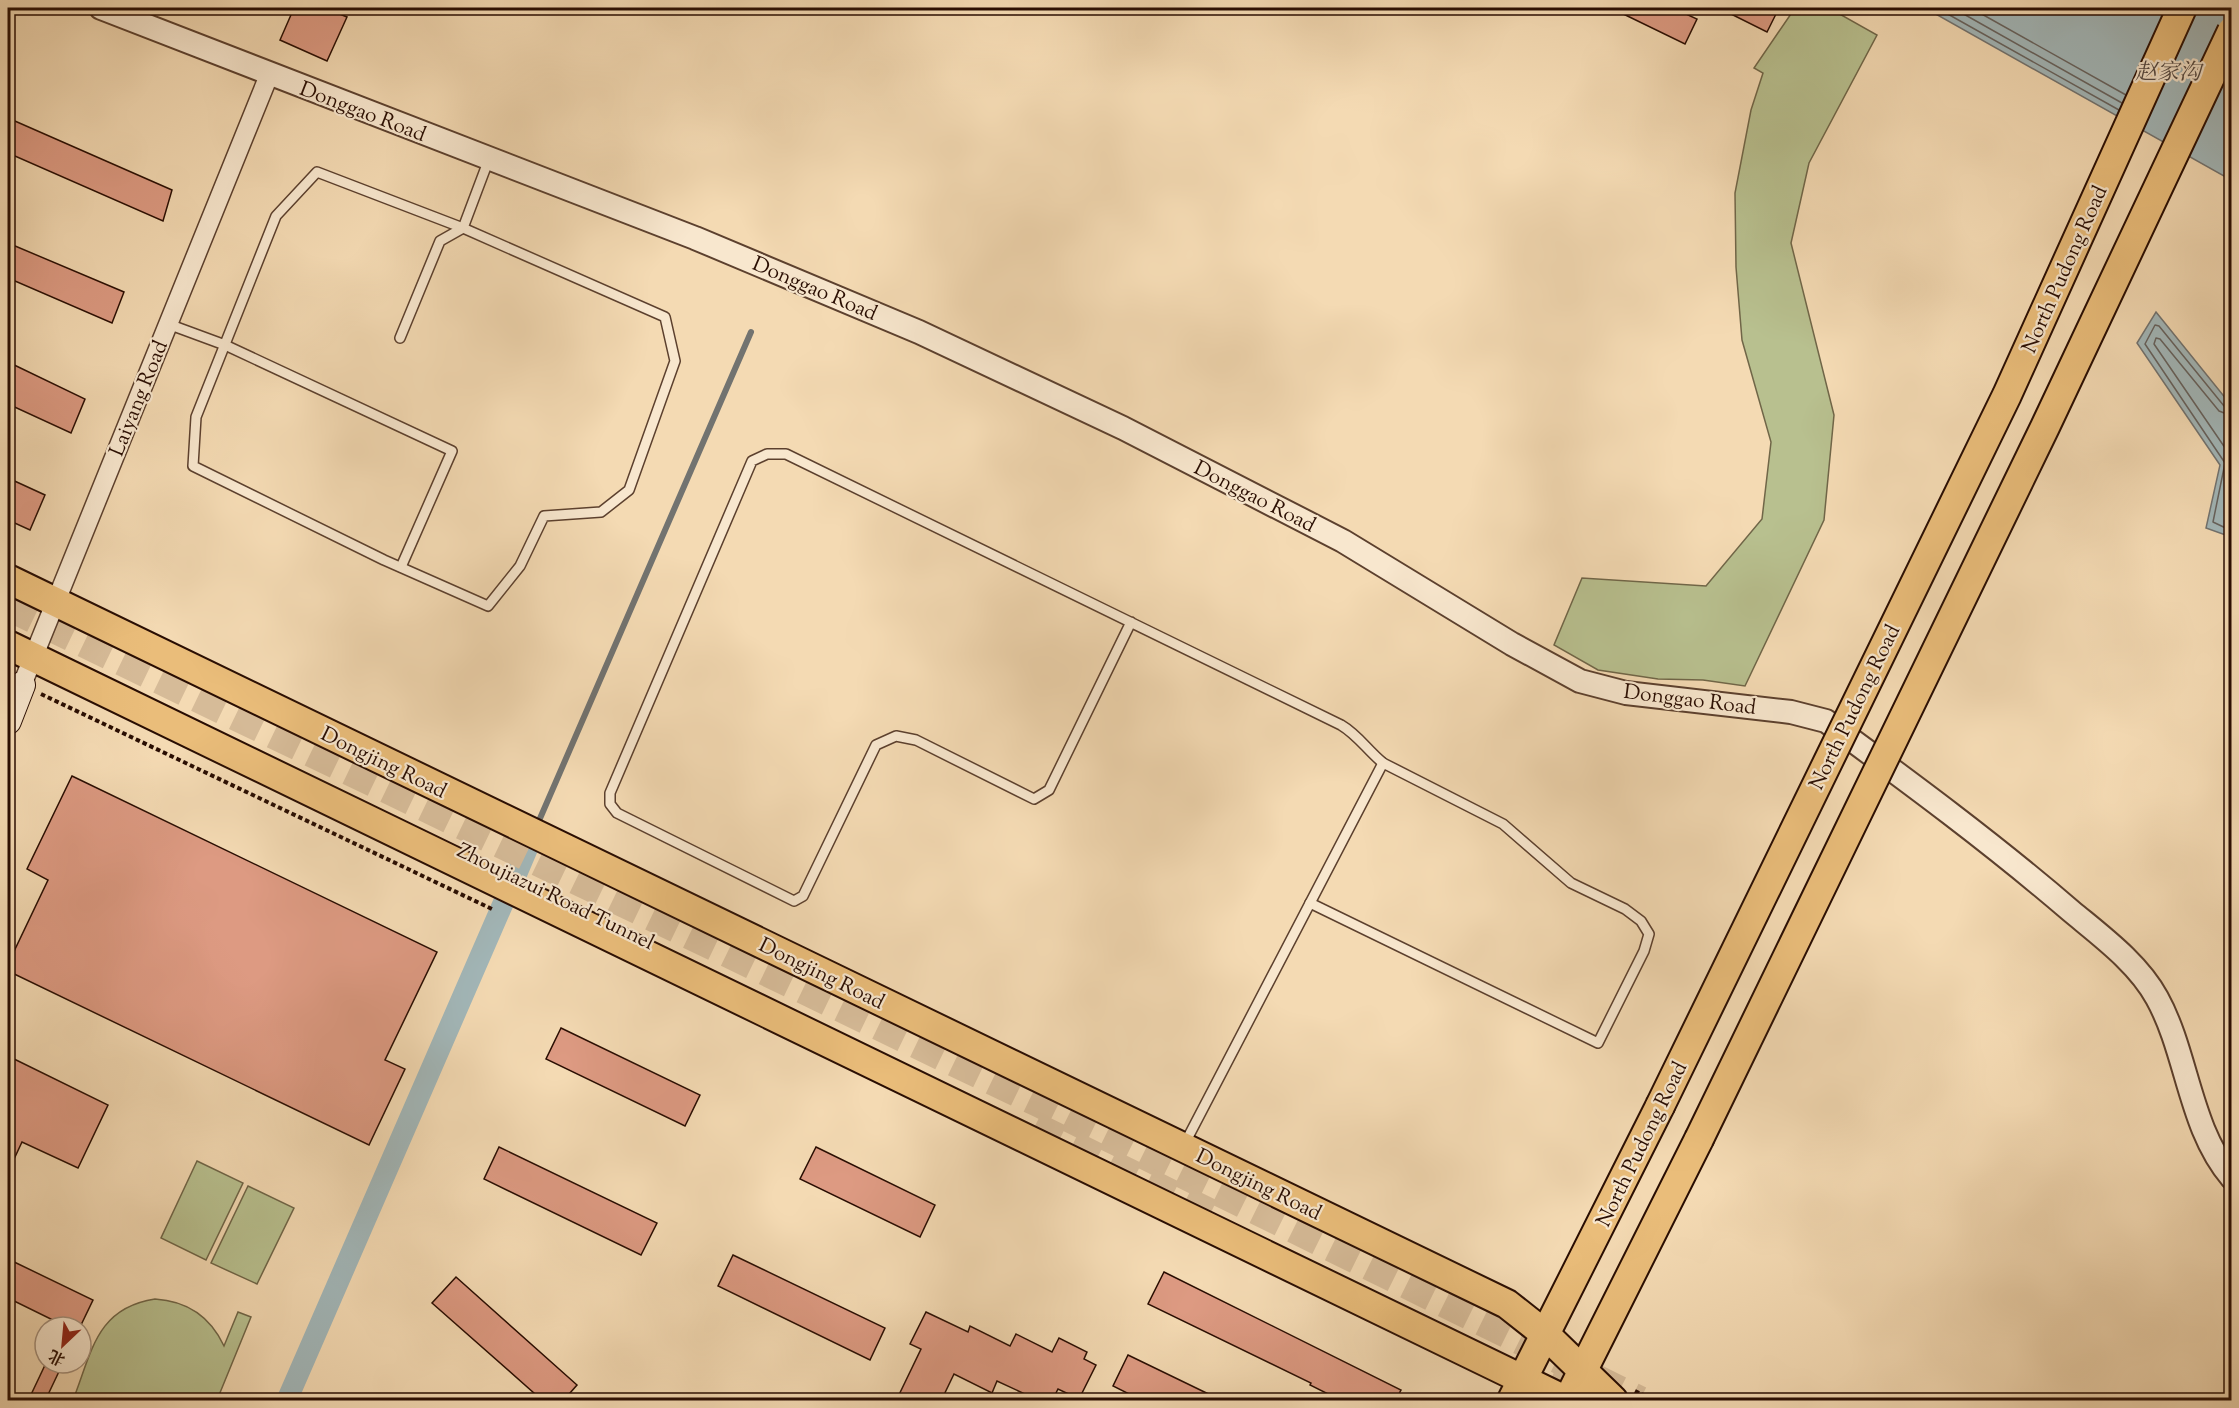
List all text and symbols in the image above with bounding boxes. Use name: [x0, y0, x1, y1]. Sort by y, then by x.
water label: 赵家沟: [2135, 58, 2204, 90]
street label: Donggao Road: [295, 75, 430, 151]
street label: North Pudong Road: [2015, 181, 2116, 358]
street label: Donggao Road: [747, 250, 882, 330]
street label: Laiyang Road: [103, 336, 177, 461]
street label: Donggao Road: [1188, 454, 1320, 541]
street label: North Pudong Road: [1803, 620, 1909, 796]
street label: Donggao Road: [1622, 678, 1758, 724]
street label: Dongjing Road: [315, 720, 451, 807]
street label: Zhoujiazui Road Tunnel: [451, 837, 659, 959]
street label: Dongjing Road: [753, 931, 889, 1018]
street label: North Pudong Road: [1590, 1057, 1696, 1233]
street label: Dongjing Road: [1190, 1142, 1326, 1229]
north arrow: [33, 1315, 93, 1375]
text: 北: [45, 1342, 70, 1370]

